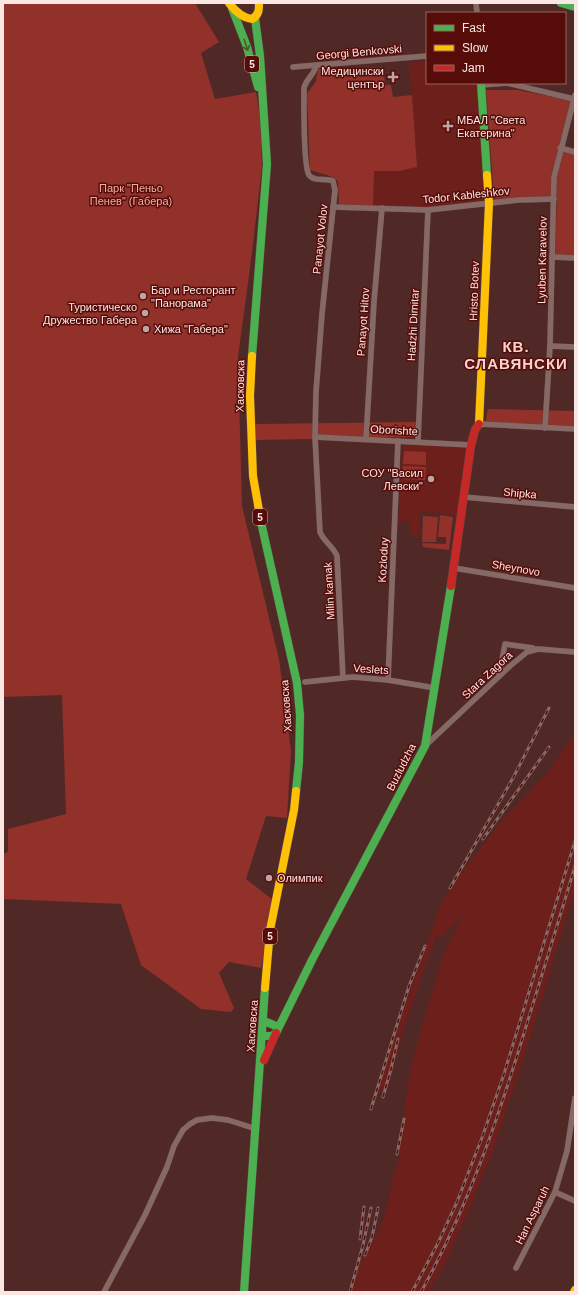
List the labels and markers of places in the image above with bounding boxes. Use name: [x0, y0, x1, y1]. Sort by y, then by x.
place label: Медицински център: [321, 65, 384, 90]
marker: Медицински център: [387, 71, 399, 83]
place label: МБАЛ "Света Екатерина": [457, 114, 526, 139]
marker: МБАЛ "Света Екатерина": [442, 120, 454, 132]
place label: Бар и Ресторант "Панорама": [151, 284, 236, 309]
marker: Бар и Ресторант "Панорама": [138, 291, 148, 301]
place label: Туристическо Дружество Габера: [43, 301, 138, 326]
marker: Туристическо Дружество Габера: [140, 308, 150, 318]
place label: Хижа "Габера": [154, 323, 228, 335]
marker: Хижа "Габера": [141, 324, 151, 334]
place label: СОУ "Васил Левски": [362, 467, 423, 492]
marker: СОУ "Васил Левски": [426, 474, 436, 484]
place label: Олимпик: [277, 872, 323, 884]
marker: Олимпик: [264, 873, 274, 883]

